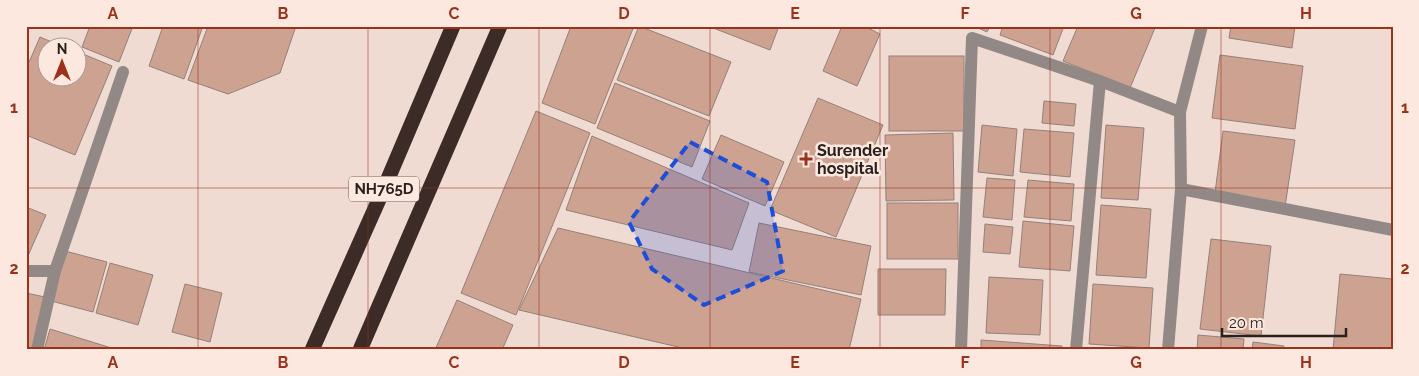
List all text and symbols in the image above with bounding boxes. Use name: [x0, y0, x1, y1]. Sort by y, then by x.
text: A: [108, 4, 119, 23]
text: B: [278, 4, 289, 23]
text: C: [449, 4, 460, 23]
text: D: [618, 4, 630, 23]
text: E: [790, 4, 800, 23]
text: F: [960, 4, 970, 23]
text: G: [1130, 4, 1142, 23]
text: H: [1300, 4, 1312, 23]
north arrow: [38, 38, 88, 88]
text: N: [57, 41, 67, 57]
text: 1: [10, 98, 18, 117]
text: 1: [1401, 98, 1409, 117]
place label: Surender hospital: [817, 141, 888, 178]
marker: Surender hospital: [799, 152, 813, 166]
road number: NH765D: [349, 176, 419, 202]
text: 2: [9, 259, 19, 278]
text: 2: [1400, 259, 1410, 278]
scale bar: [1222, 306, 1345, 338]
text: 20 m: [1229, 314, 1264, 332]
text: A: [108, 353, 119, 372]
text: B: [278, 353, 289, 372]
text: C: [449, 353, 460, 372]
text: D: [618, 353, 630, 372]
text: E: [790, 353, 800, 372]
text: F: [960, 353, 970, 372]
text: G: [1130, 353, 1142, 372]
text: H: [1300, 353, 1312, 372]

